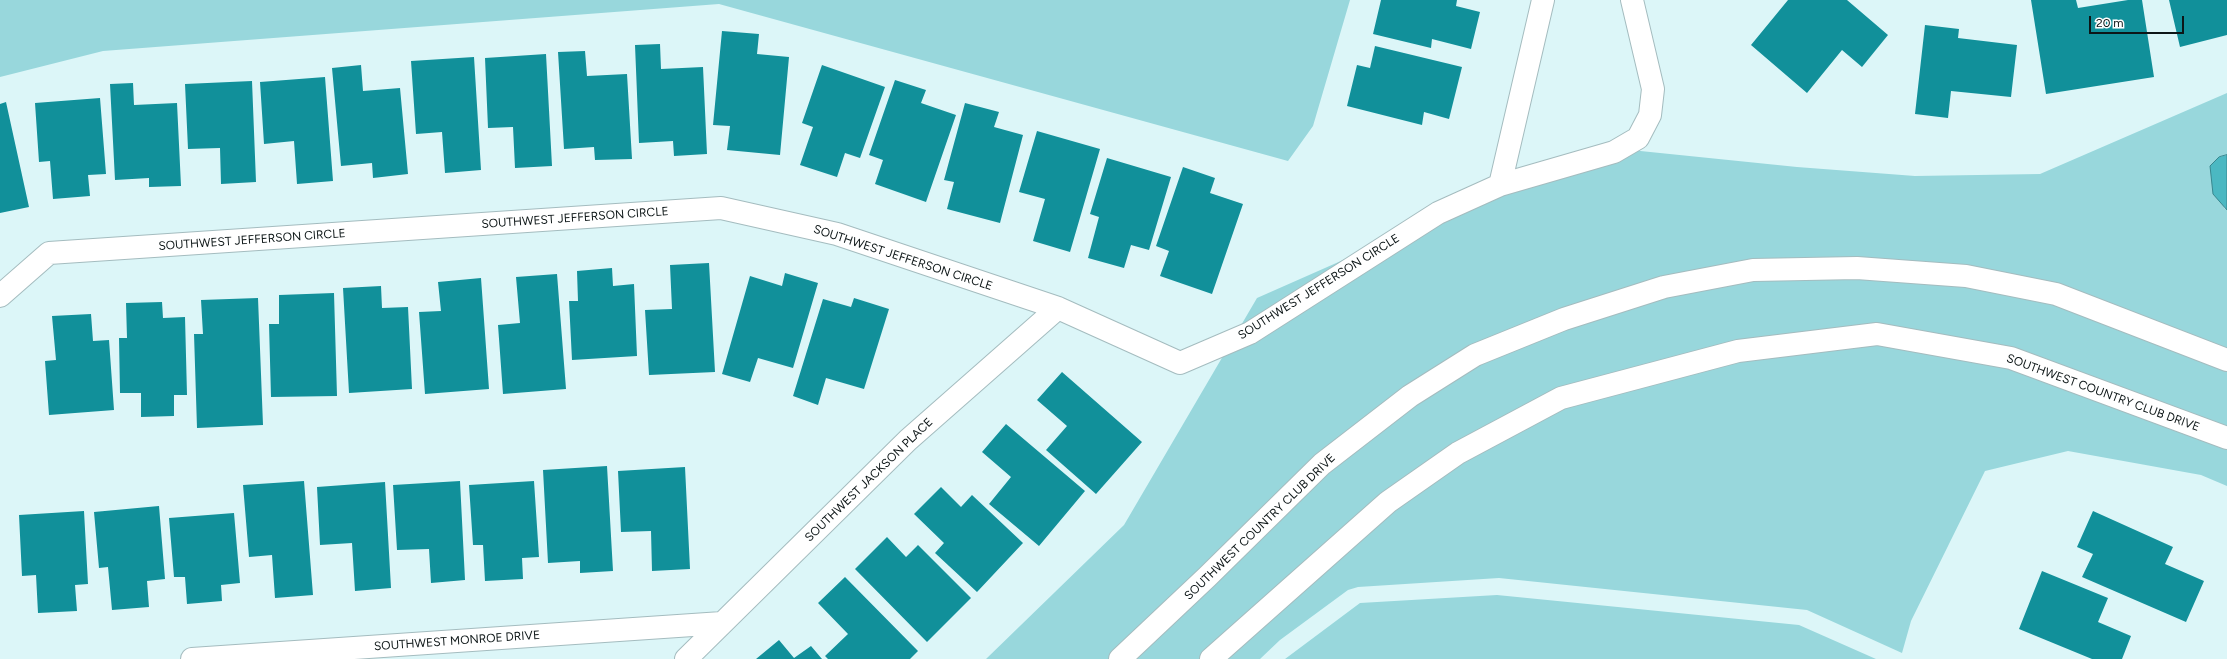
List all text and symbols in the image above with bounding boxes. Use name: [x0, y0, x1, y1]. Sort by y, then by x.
scale bar: [2091, 8, 2186, 34]
text: 20 m: [2096, 16, 2124, 30]
street label: SOUTHWEST JEFFERSON CIRCLE: [481, 204, 669, 232]
street label: SOUTHWEST JEFFERSON CIRCLE: [812, 222, 994, 294]
street label: SOUTHWEST JEFFERSON CIRCLE: [158, 226, 346, 254]
street label: SOUTHWEST JEFFERSON CIRCLE: [1236, 231, 1402, 343]
street label: SOUTHWEST COUNTRY CLUB DRIVE: [2004, 351, 2202, 435]
street label: SOUTHWEST JACKSON PLACE: [802, 415, 936, 545]
street label: SOUTHWEST COUNTRY CLUB DRIVE: [1181, 451, 1339, 603]
street label: SOUTHWEST MONROE DRIVE: [374, 628, 540, 654]

